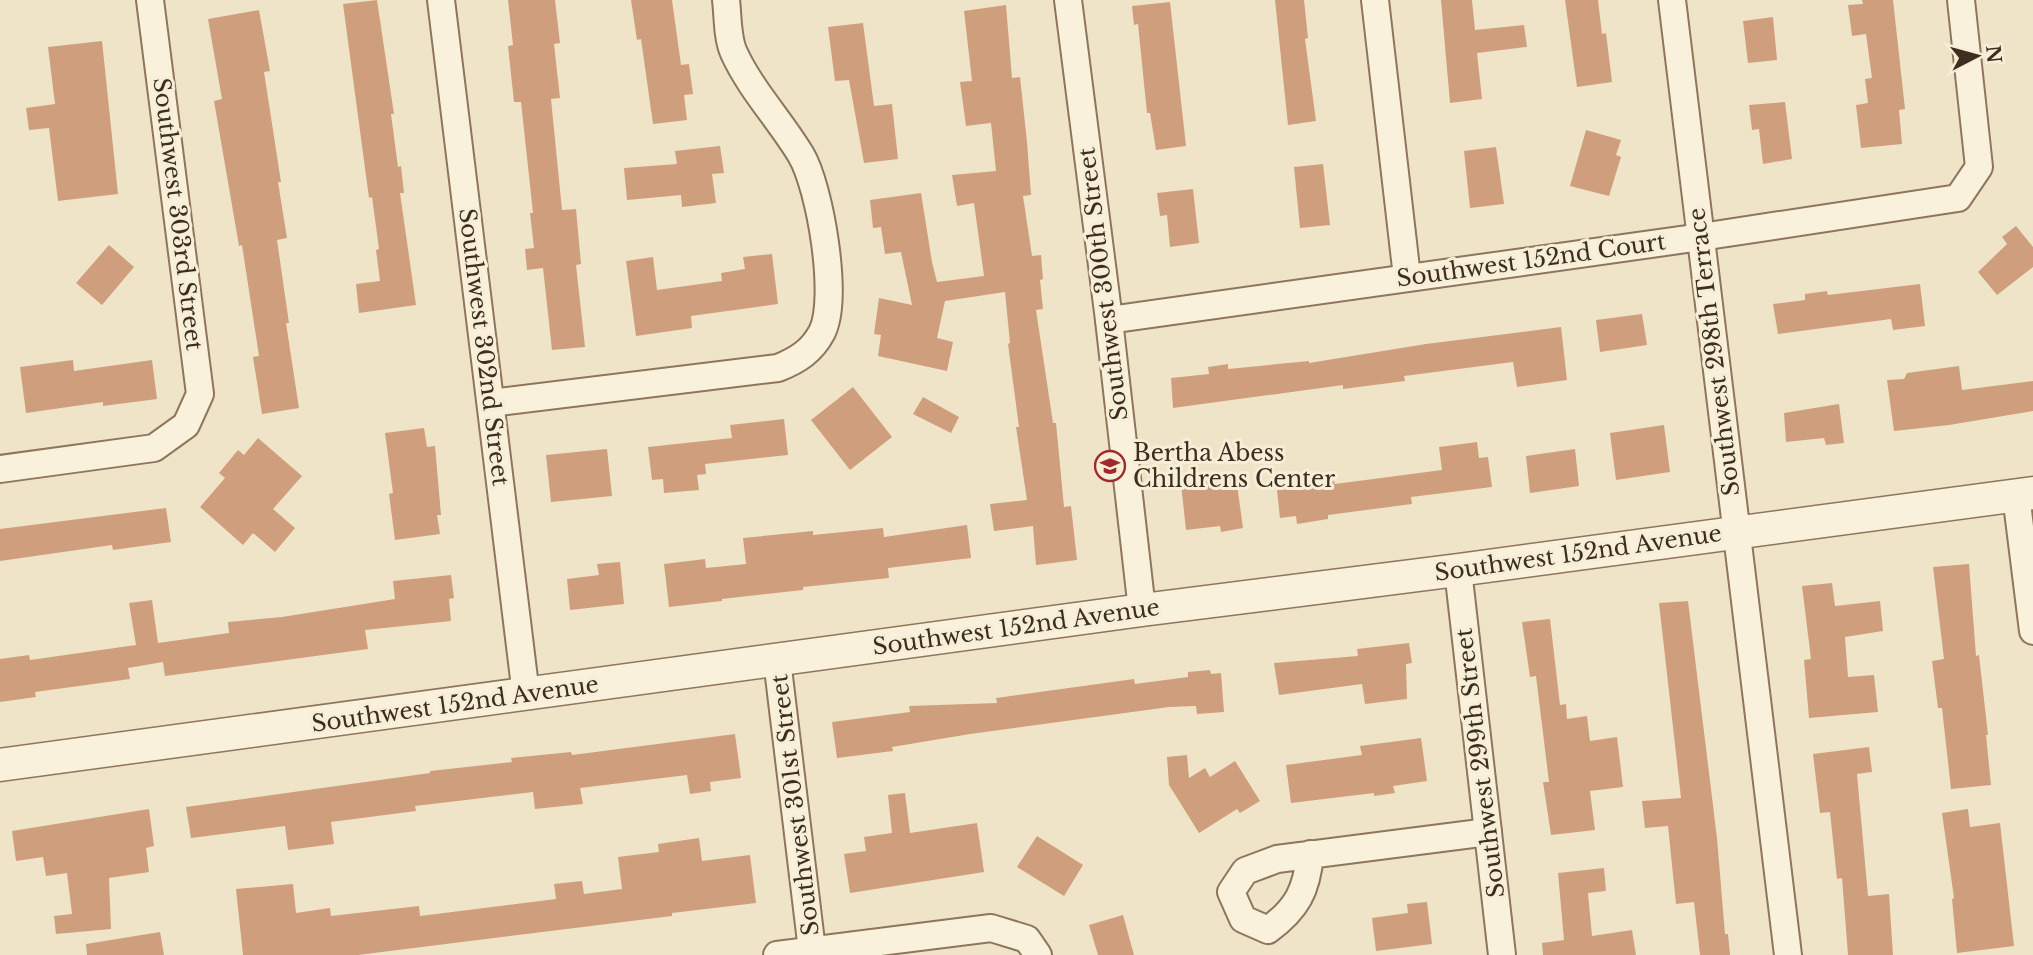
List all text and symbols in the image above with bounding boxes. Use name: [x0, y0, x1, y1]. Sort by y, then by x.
north arrow: [1942, 21, 2012, 91]
text: N: [1981, 44, 2006, 64]
street label: Southwest 303rd Street: [147, 76, 209, 352]
street label: Southwest 300th Street: [1072, 146, 1134, 422]
street label: Southwest 298th Terrace: [1682, 206, 1746, 498]
street label: Southwest 302nd Street: [453, 207, 515, 488]
street label: Southwest 152nd Court: [1395, 227, 1668, 293]
place label: Bertha Abess Childrens Center: [1133, 439, 1335, 493]
school or university icon: Bertha Abess Childrens Center: [1093, 449, 1127, 483]
street label: Southwest 152nd Avenue: [1433, 519, 1723, 587]
street label: Southwest 152nd Avenue: [871, 593, 1161, 661]
street label: Southwest 299th Street: [1450, 626, 1510, 899]
street label: Southwest 152nd Avenue: [310, 670, 600, 738]
street label: Southwest 301st Street: [765, 672, 825, 937]

